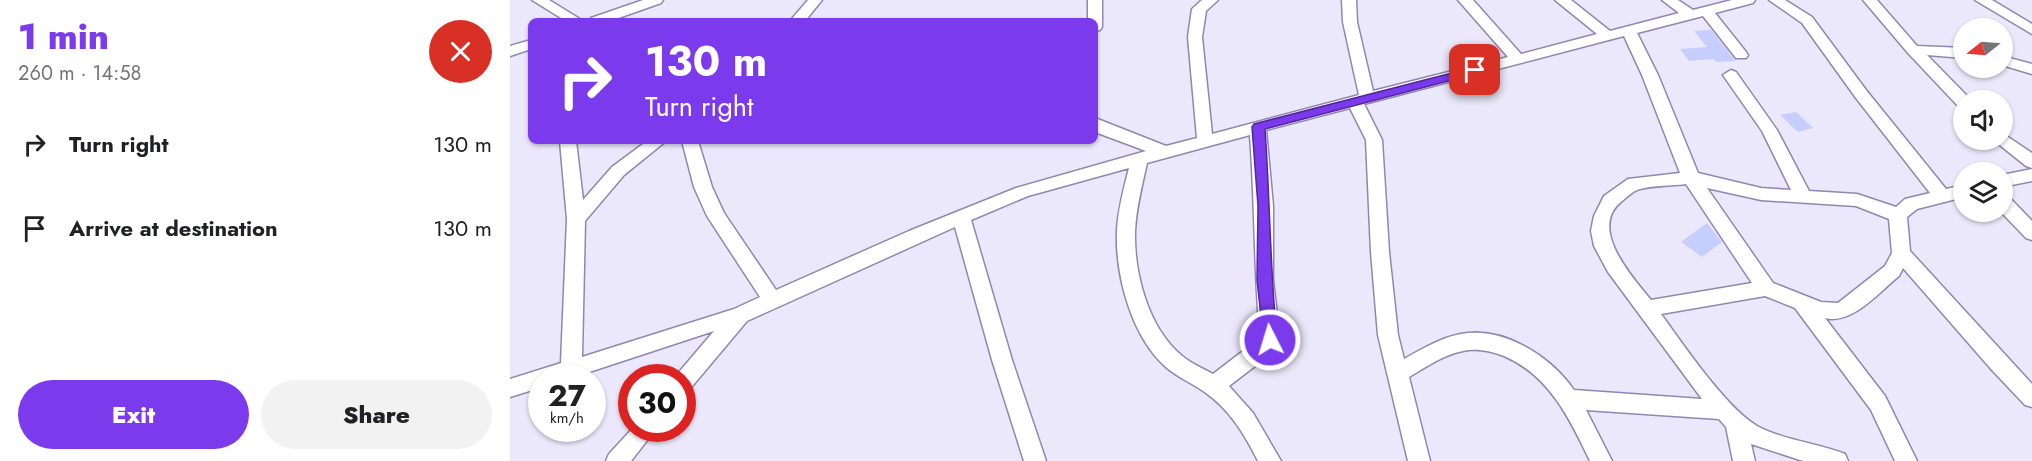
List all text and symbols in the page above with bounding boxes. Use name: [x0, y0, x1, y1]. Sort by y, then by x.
text: 1 min: [18, 10, 109, 62]
north arrow: [1953, 18, 2013, 78]
map controls: [1953, 18, 2013, 222]
button: close: [429, 20, 492, 83]
text: 130 m: [645, 31, 767, 92]
icon: right: [546, 42, 624, 120]
pin: [1449, 44, 1500, 95]
icon: arrive: [1458, 53, 1491, 86]
text: 260 m · 14:58: [18, 59, 141, 88]
text: Turn right: [645, 87, 753, 126]
button: sound: [1953, 90, 2013, 150]
icon: right: [18, 128, 51, 161]
text: Turn right: [69, 128, 169, 160]
text: 130 m: [433, 128, 492, 160]
button: layers: [1953, 162, 2013, 222]
icon: arrive: [18, 212, 51, 245]
text: Arrive at destination: [69, 212, 278, 244]
text: 130 m: [433, 212, 492, 244]
position arrow: [1238, 308, 1302, 372]
speed limit sign: 30: [618, 364, 696, 442]
text: 27: [548, 374, 586, 417]
button: Exit: [18, 380, 249, 449]
button: Share: [261, 380, 492, 449]
text: km/h: [550, 407, 584, 429]

